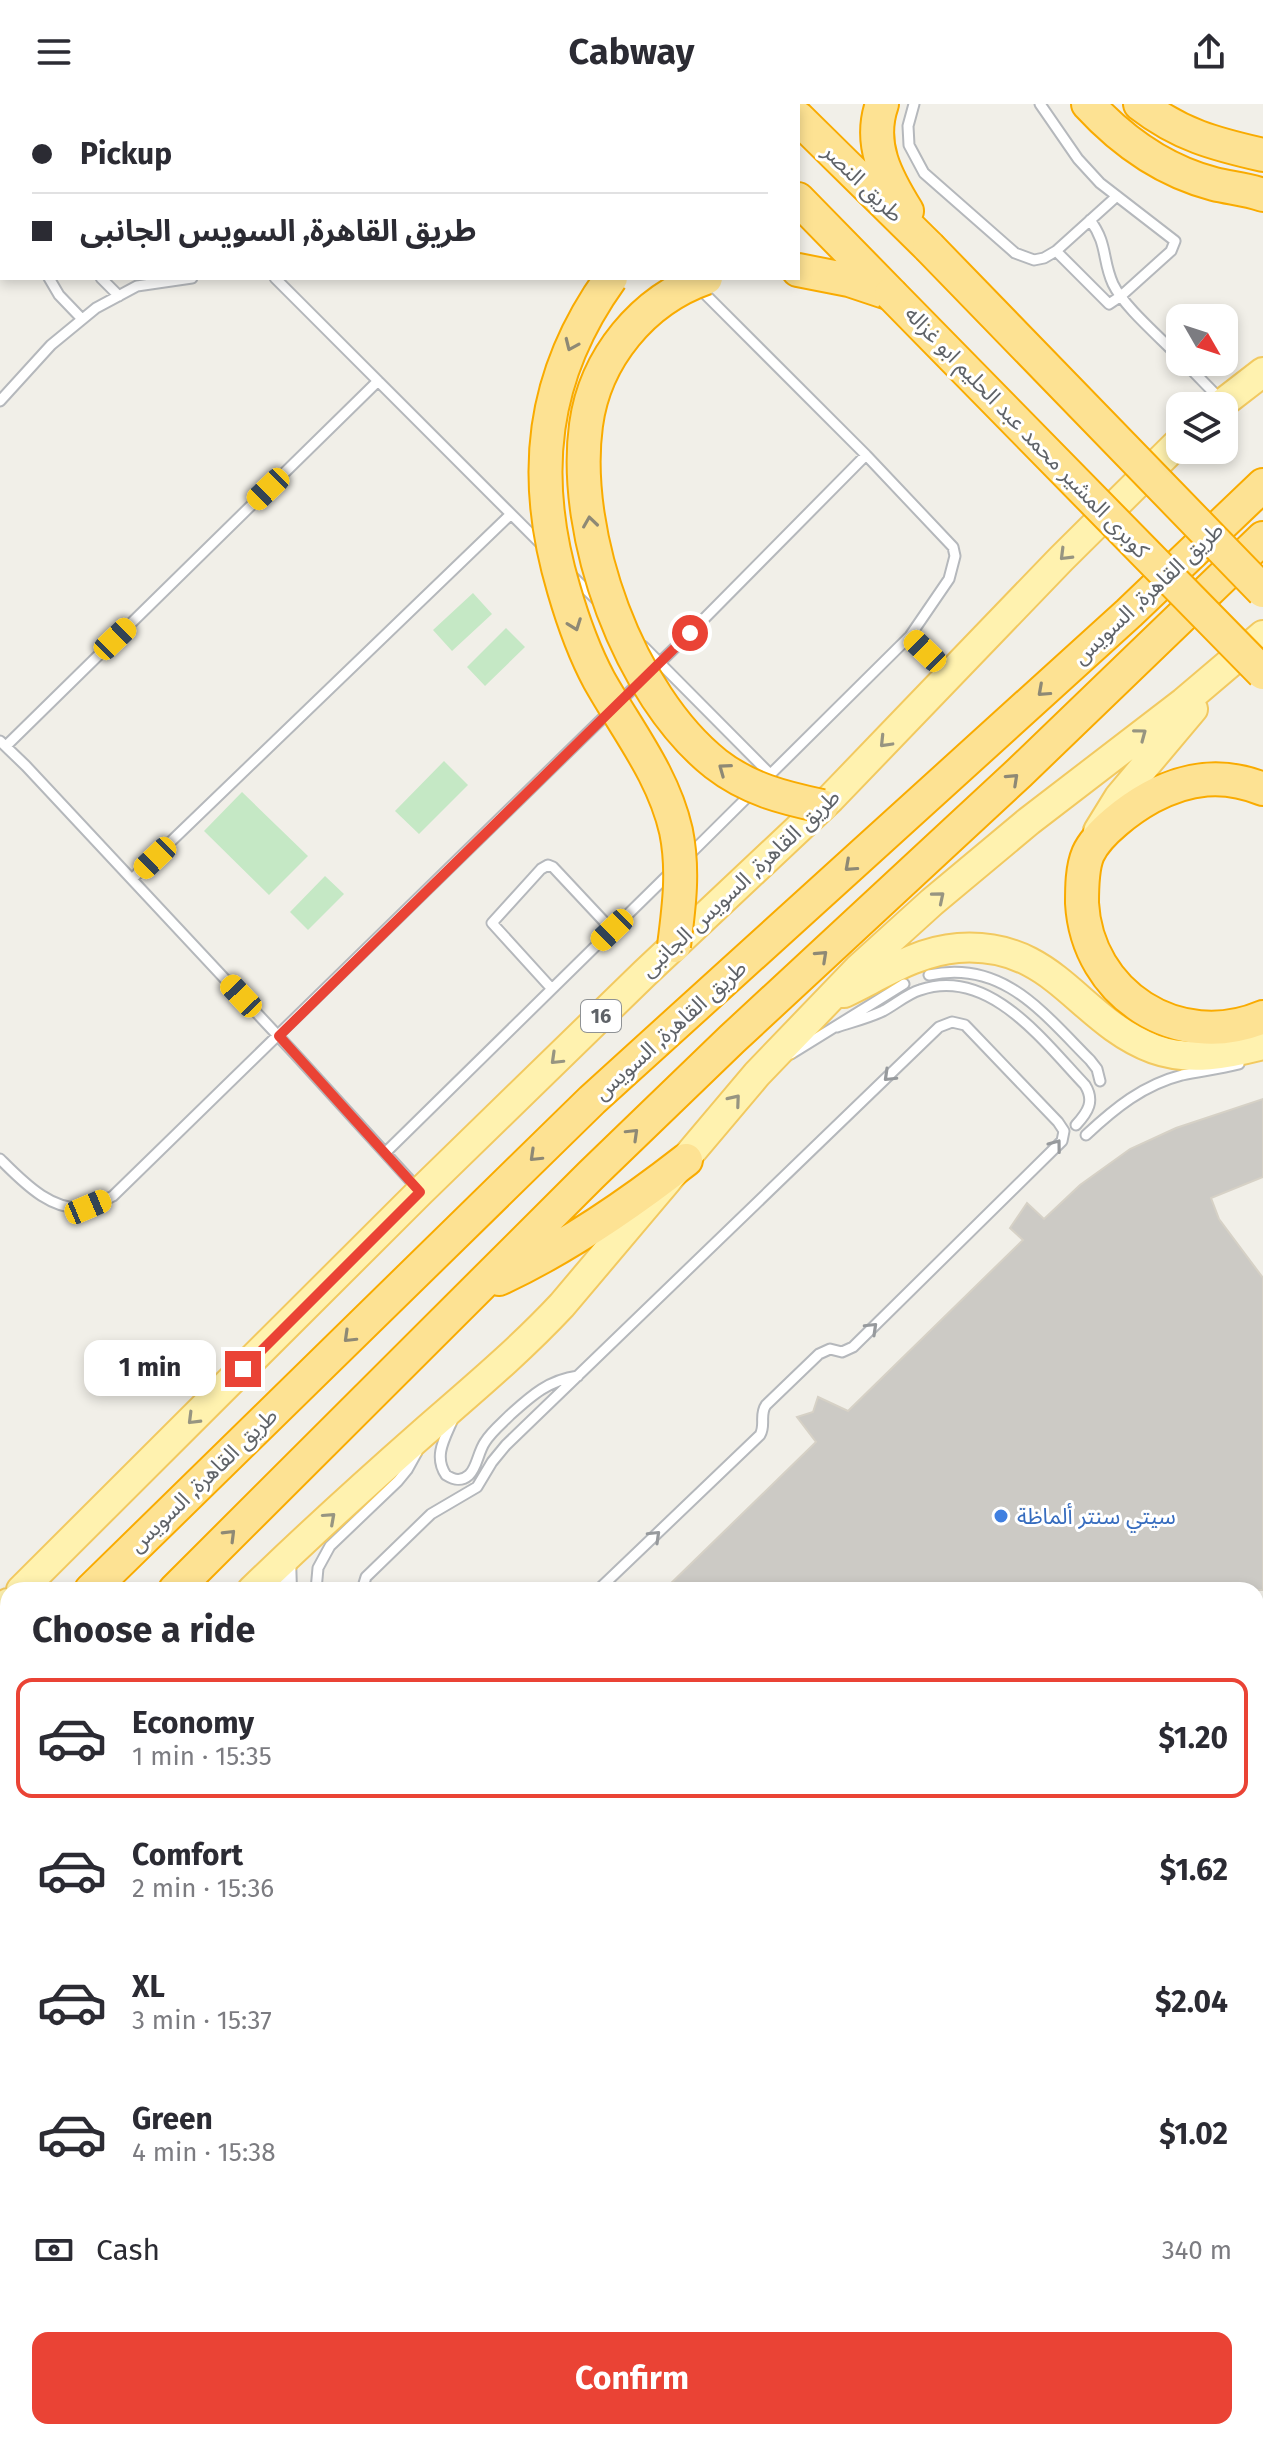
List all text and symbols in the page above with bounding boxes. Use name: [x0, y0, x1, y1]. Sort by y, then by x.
icon: menu: [32, 30, 76, 74]
text: Cabway: [569, 30, 694, 74]
icon: share: [1187, 30, 1231, 74]
text: Pickup: [80, 136, 172, 172]
street label: طريق النصر: [816, 137, 909, 228]
text: طريق القاهرة, السويس الجانبى: [80, 213, 476, 249]
street label: كوبرى المشير محمد عبد الحليم ابو غزاله: [897, 300, 1155, 566]
north arrow: [1166, 304, 1238, 376]
map controls: [1166, 304, 1238, 464]
one-way arrow: [565, 337, 581, 351]
button: layers: [1166, 392, 1238, 464]
car: [242, 464, 294, 514]
one-way arrow: [582, 515, 599, 529]
street label: طريق القاهرة, السويس: [1067, 516, 1229, 670]
one-way arrow: [1060, 546, 1074, 560]
car: [89, 614, 141, 664]
route start: [672, 615, 708, 651]
one-way arrow: [566, 617, 582, 631]
car: [899, 626, 951, 676]
one-way arrow: [1037, 682, 1052, 696]
one-way arrow: [1133, 729, 1147, 744]
one-way arrow: [879, 733, 894, 747]
one-way arrow: [718, 764, 733, 779]
one-way arrow: [1003, 775, 1018, 789]
street label: طريق القاهرة, السويس الجانبى: [635, 783, 845, 983]
car: [129, 833, 181, 883]
one-way arrow: [845, 856, 859, 871]
one-way arrow: [929, 892, 944, 907]
car: [586, 905, 638, 955]
one-way arrow: [812, 951, 827, 965]
street label: طريق القاهرة, السويس: [588, 954, 752, 1106]
car: [216, 970, 266, 1022]
road number: 16: [581, 1000, 621, 1032]
one-way arrow: [551, 1050, 565, 1064]
one-way arrow: [884, 1067, 898, 1081]
one-way arrow: [725, 1095, 740, 1109]
one-way arrow: [624, 1129, 638, 1144]
one-way arrow: [1046, 1139, 1061, 1154]
one-way arrow: [530, 1146, 544, 1161]
car: [61, 1187, 115, 1227]
one-way arrow: [863, 1323, 877, 1337]
one-way arrow: [344, 1328, 358, 1343]
callout: 1 min: [83, 1341, 215, 1397]
route end: [225, 1351, 261, 1387]
text: 1 min: [119, 1352, 181, 1383]
street label: طريق القاهرة, السويس: [123, 1402, 283, 1558]
one-way arrow: [187, 1410, 202, 1424]
place label: سيتي سنتر ألماظة: [1017, 1503, 1176, 1533]
marker: سيتي سنتر ألماظة: [992, 1507, 1010, 1525]
one-way arrow: [320, 1513, 335, 1527]
one-way arrow: [221, 1530, 235, 1544]
one-way arrow: [646, 1531, 660, 1545]
text: Choose a ride: [32, 1608, 255, 1652]
icon: car: [36, 1702, 108, 1774]
text: Economy: [132, 1705, 254, 1741]
text: $1.20: [1158, 1720, 1228, 1756]
text: 1 min · 15:35: [132, 1741, 272, 1772]
icon: car: [36, 1834, 108, 1906]
text: Comfort: [132, 1837, 243, 1873]
text: $1.62: [1160, 1852, 1228, 1888]
text: 2 min · 15:36: [132, 1873, 274, 1904]
icon: car: [36, 1966, 108, 2038]
text: XL: [132, 1969, 165, 2005]
text: $2.04: [1155, 1984, 1228, 2020]
text: 3 min · 15:37: [132, 2005, 272, 2036]
icon: car: [36, 2098, 108, 2170]
text: Green: [132, 2101, 213, 2137]
text: $1.02: [1159, 2116, 1228, 2152]
text: 4 min · 15:38: [132, 2137, 276, 2168]
icon: cash: [32, 2228, 76, 2272]
text: Cash: [96, 2232, 160, 2268]
text: 340 m: [1162, 2235, 1232, 2266]
button: Confirm: [32, 2332, 1232, 2424]

